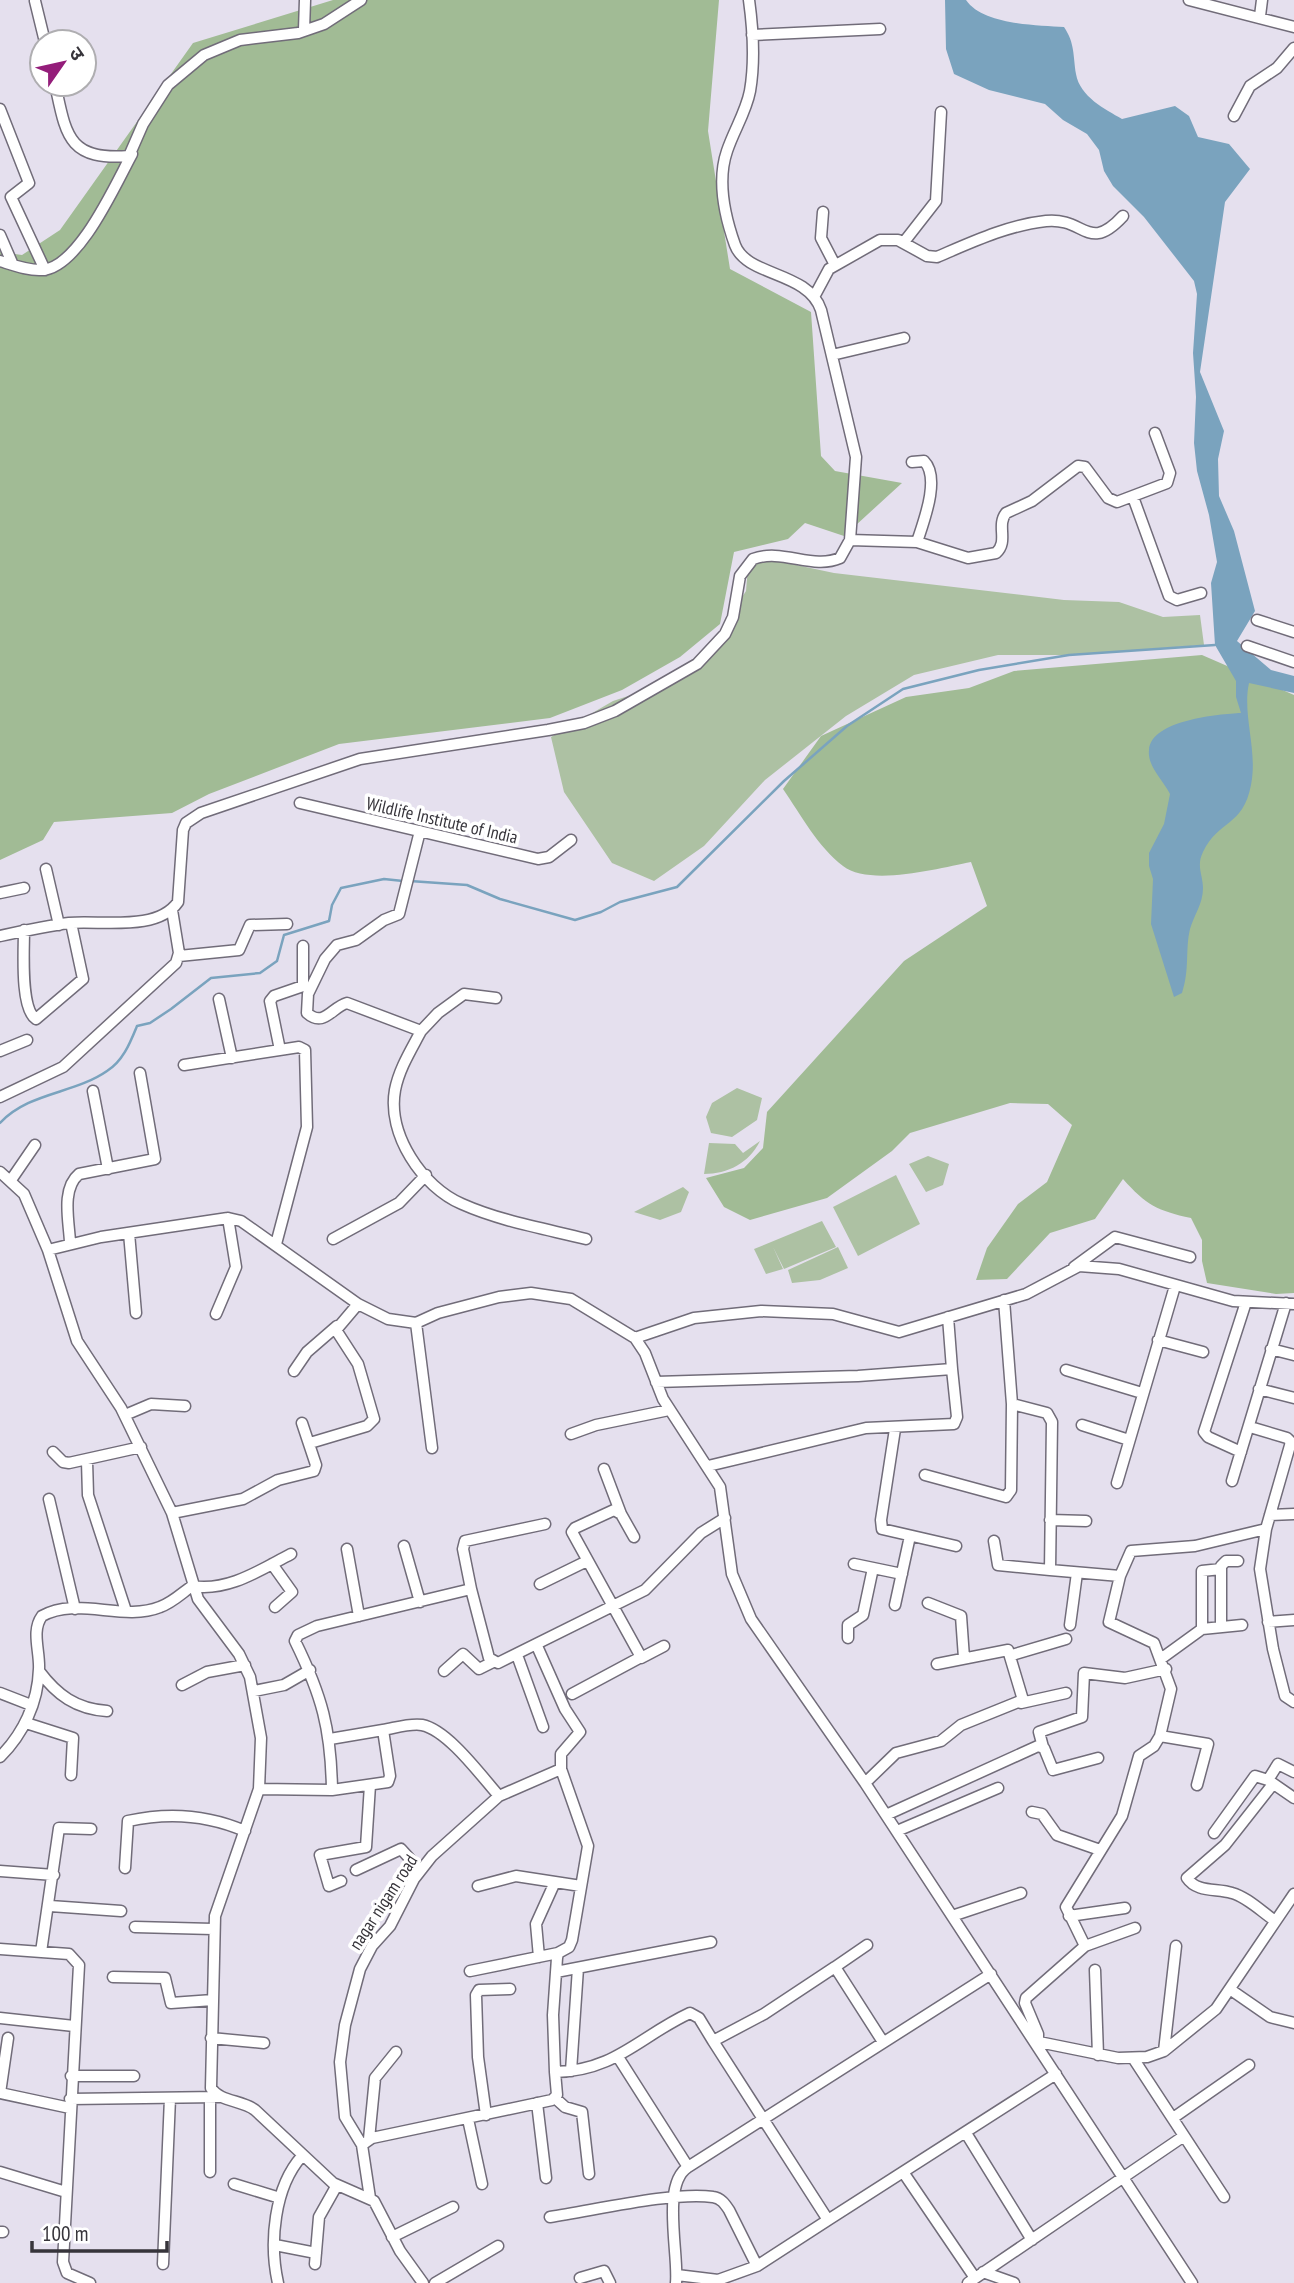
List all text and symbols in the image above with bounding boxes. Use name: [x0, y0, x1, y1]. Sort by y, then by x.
north arrow: [28, 28, 98, 98]
text: उ: [64, 42, 91, 66]
street label: Wildlife Institute of India: [364, 791, 520, 849]
street label: nagar nigam road: [344, 1850, 422, 1954]
scale bar: [32, 2210, 166, 2254]
text: 100 m: [42, 2220, 88, 2247]

